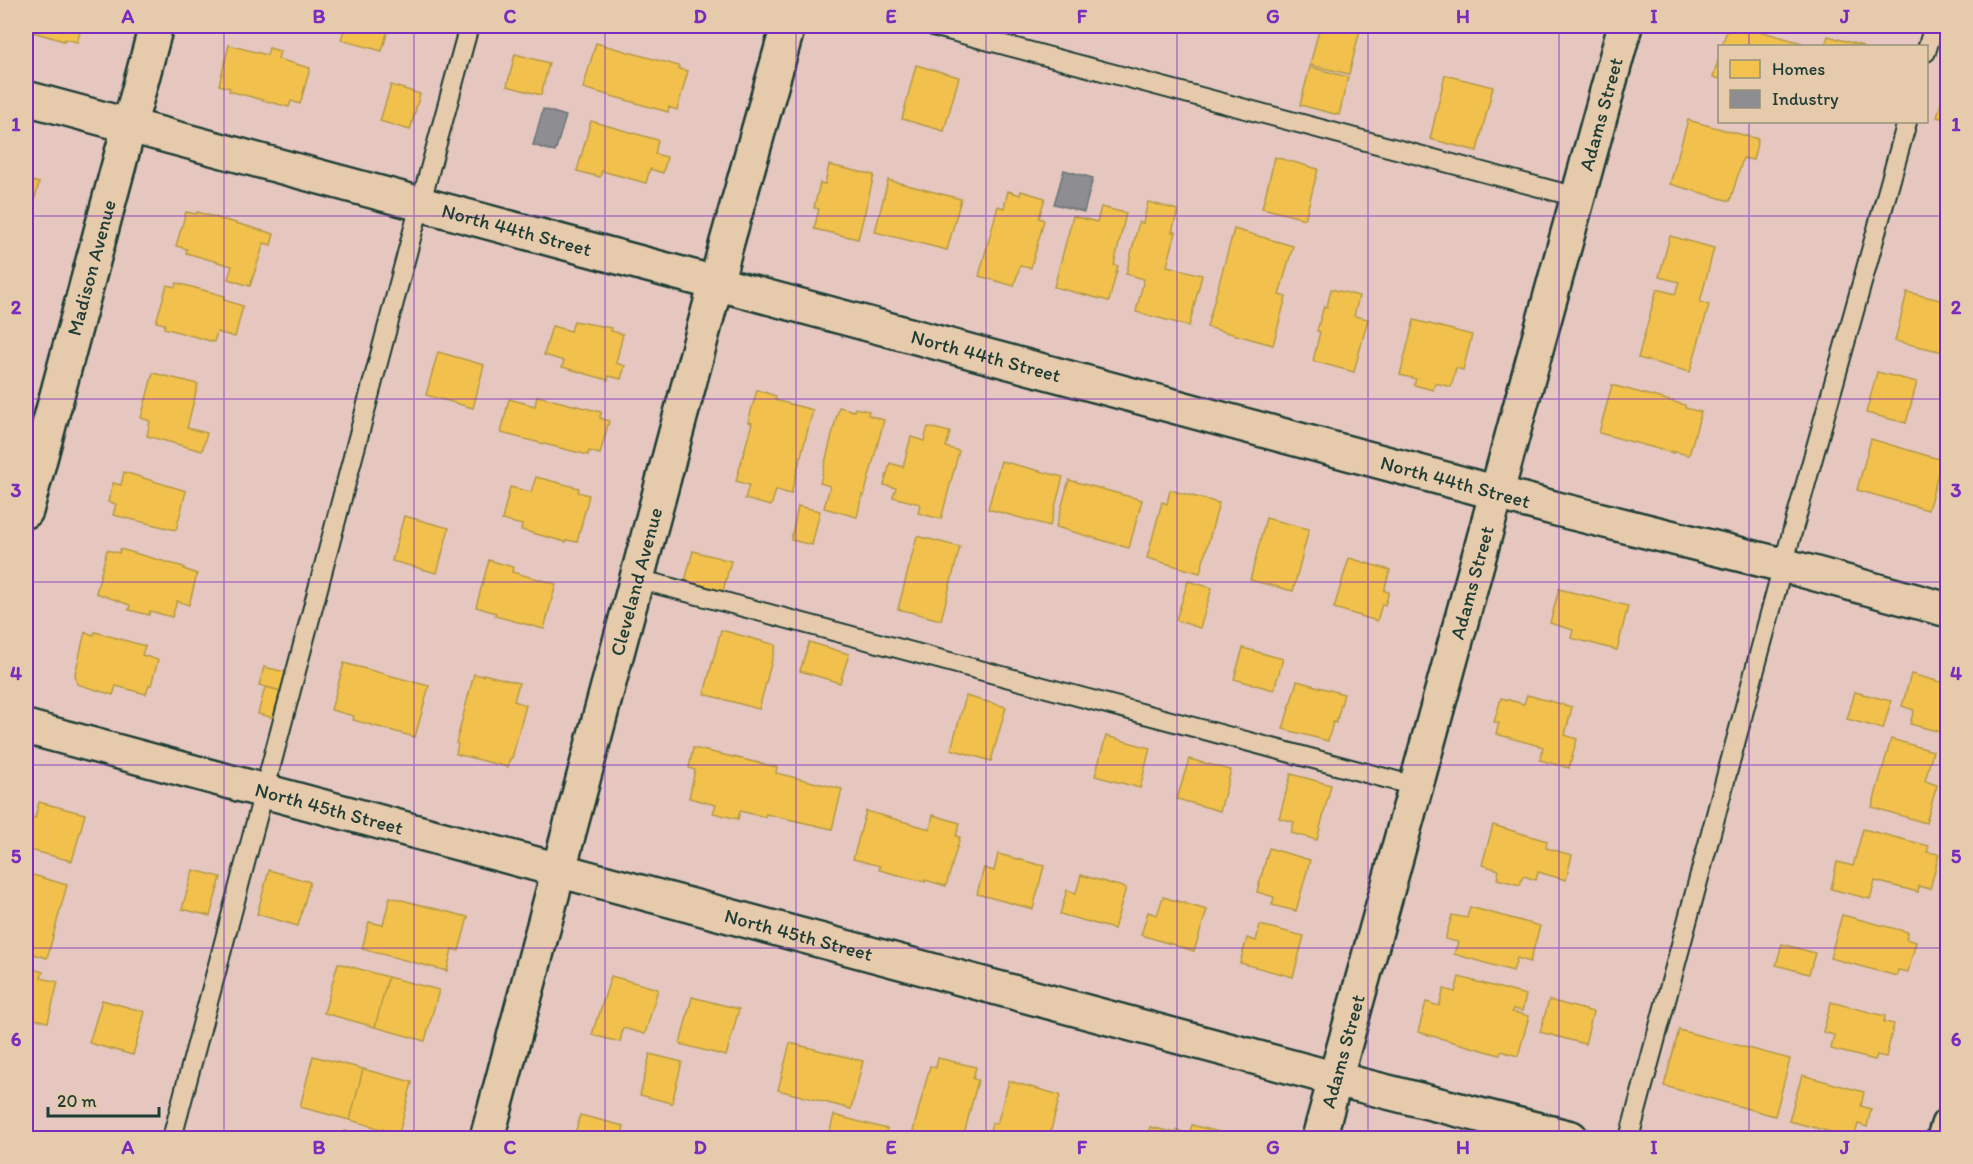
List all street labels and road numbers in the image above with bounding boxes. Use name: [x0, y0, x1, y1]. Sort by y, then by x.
street label: Adams Street: [1574, 55, 1628, 174]
street label: Madison Avenue: [62, 197, 121, 338]
street label: North 44th Street: [439, 198, 595, 261]
street label: North 44th Street: [909, 324, 1064, 387]
street label: North 44th Street: [1378, 450, 1533, 513]
street label: Cleveland Avenue: [605, 505, 667, 659]
street label: Adams Street: [1445, 523, 1499, 642]
street label: North 45th Street: [253, 777, 406, 840]
street label: North 45th Street: [722, 903, 876, 966]
street label: Adams Street: [1316, 992, 1370, 1111]

